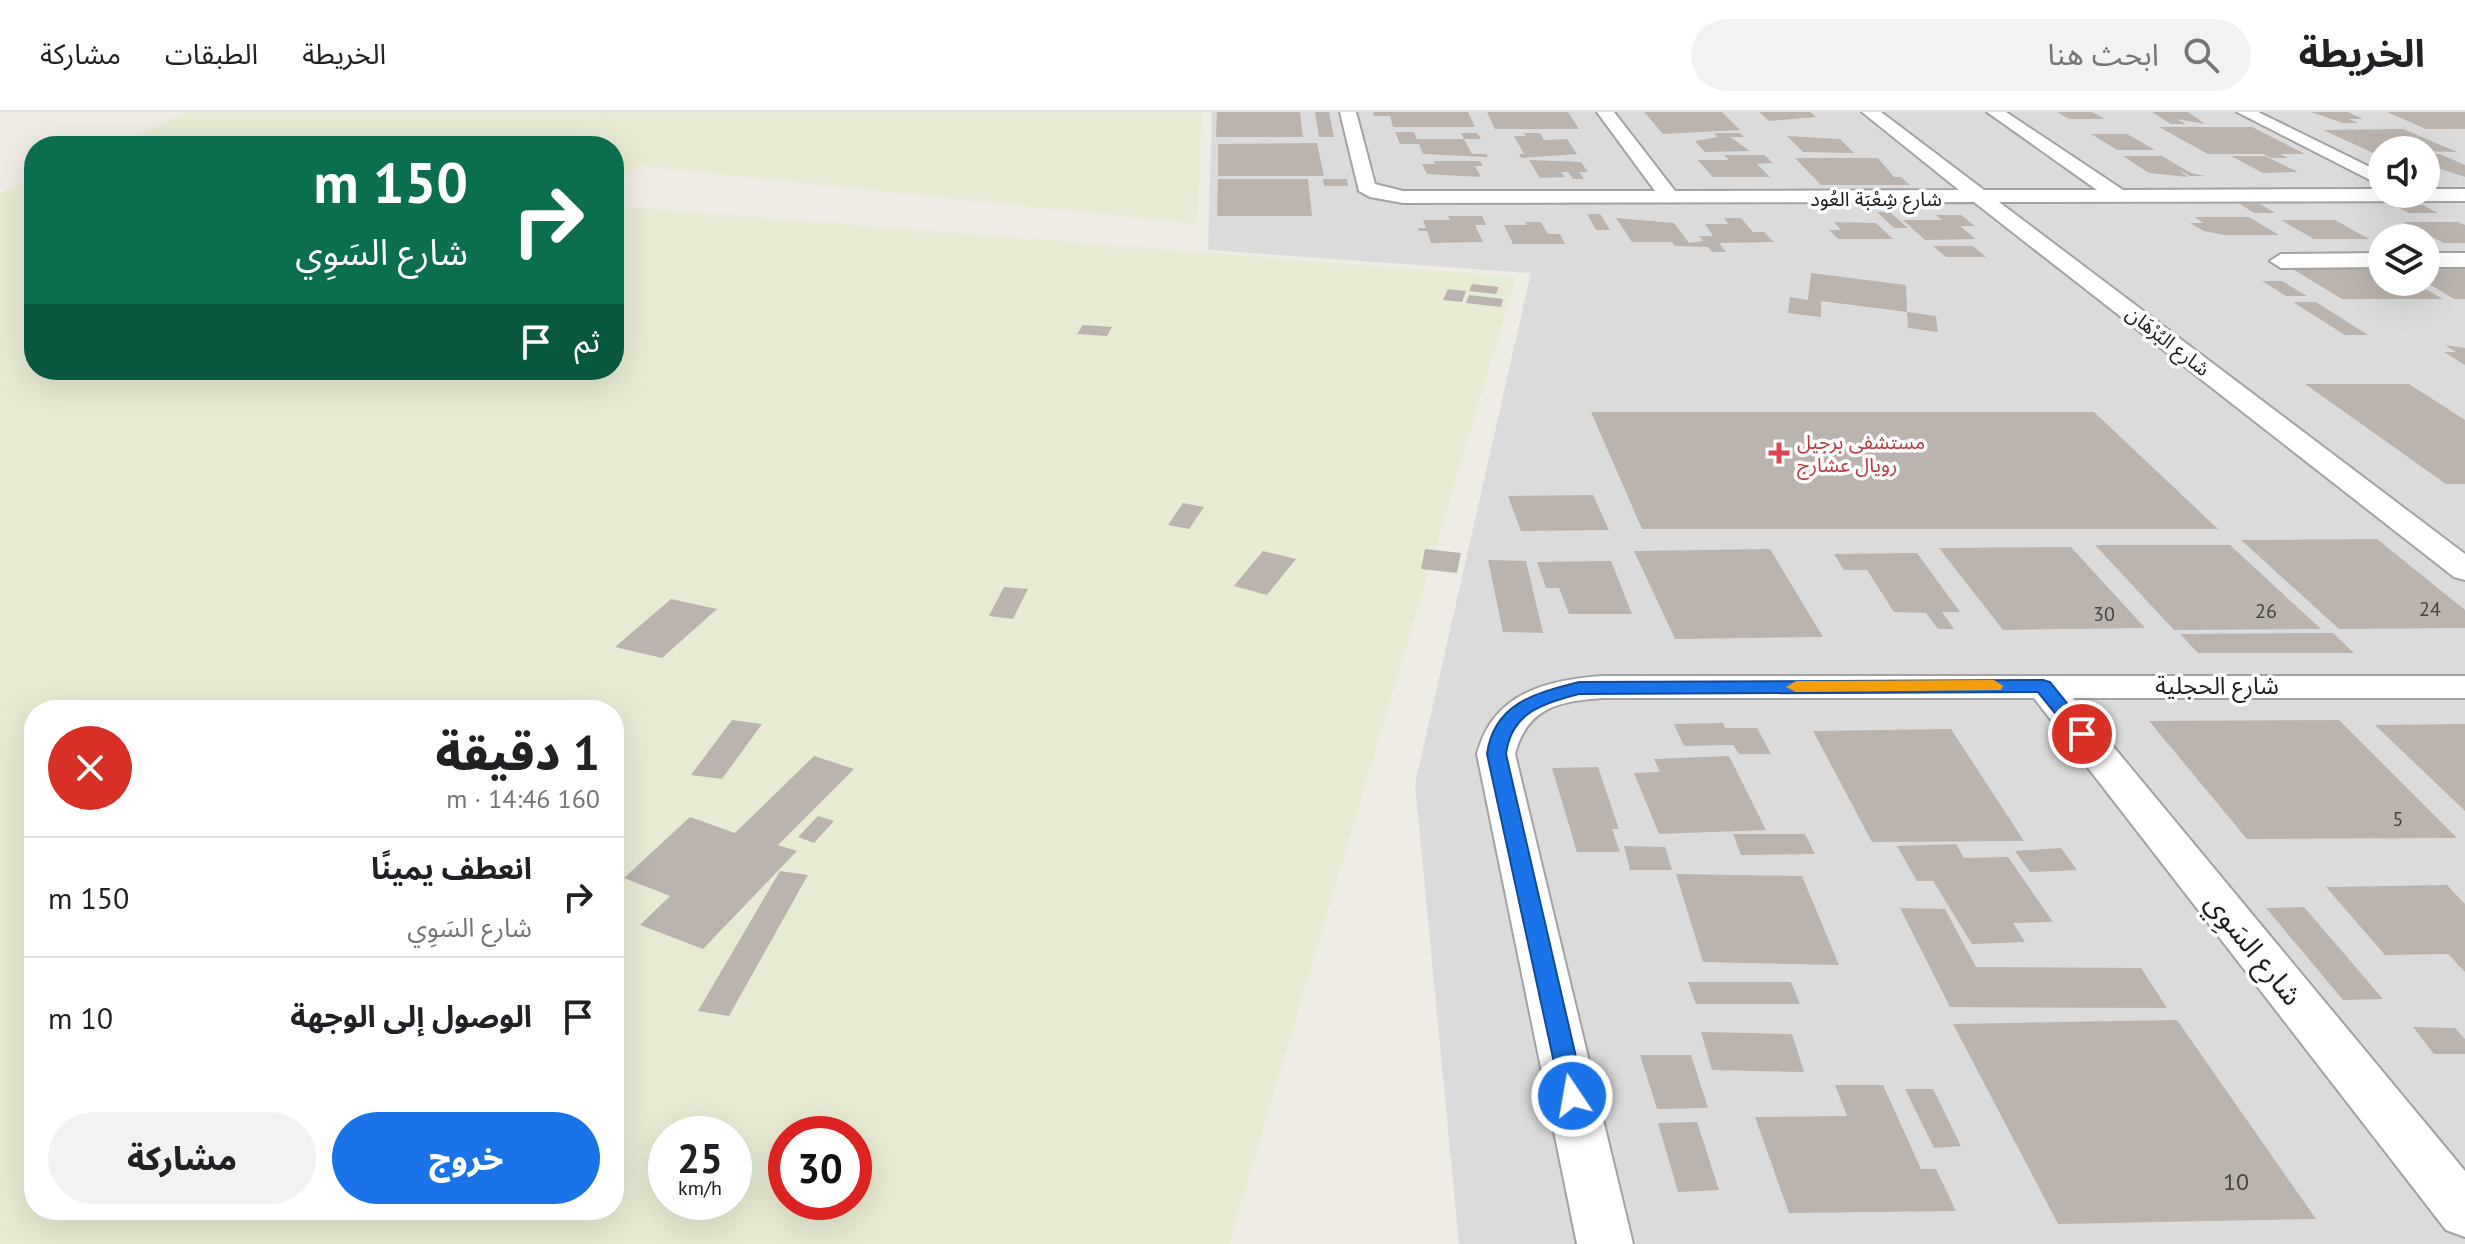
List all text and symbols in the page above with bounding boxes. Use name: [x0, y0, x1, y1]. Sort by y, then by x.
search box: [1691, 19, 2251, 91]
text: الخريطة: [2299, 28, 2425, 77]
icon: search: [2179, 33, 2223, 77]
text: ابحث هنا: [2047, 34, 2159, 73]
text: مشاركة: [40, 35, 121, 72]
text: الطبقات: [165, 35, 258, 72]
text: الخريطة: [302, 35, 386, 72]
map controls: [2368, 136, 2440, 296]
button: sound: [2368, 136, 2440, 208]
text: 150 m: [313, 146, 468, 218]
icon: right: [496, 168, 600, 272]
street label: شارع شِعْبَة العُود: [1810, 186, 1942, 214]
button: layers: [2368, 224, 2440, 296]
text: شارع السَوِي: [295, 228, 468, 275]
street label: شارع البُرْهَان: [2120, 300, 2215, 383]
icon: arrive: [514, 320, 558, 364]
text: ثم: [574, 321, 600, 360]
place label: مستشفى برجيل رويال عشارج: [1797, 429, 1925, 480]
marker: مستشفى برجيل رويال عشارج: [1768, 442, 1790, 464]
house number: 24: [2419, 596, 2441, 622]
house number: 26: [2255, 598, 2277, 624]
house number: 30: [2093, 601, 2115, 627]
street label: شارع الحجلية: [2155, 670, 2279, 703]
pin: [2048, 700, 2116, 768]
icon: arrive: [2060, 712, 2104, 756]
text: 1 دقيقة: [435, 721, 600, 783]
button: close: [48, 726, 132, 810]
text: 160 m · 14:46: [446, 782, 600, 815]
house number: 5: [2393, 806, 2403, 832]
text: انعطف يمينًا: [371, 848, 532, 887]
icon: right: [556, 875, 600, 919]
text: 150 m: [48, 878, 129, 917]
street label: شارع السَوِي: [2195, 885, 2311, 1015]
text: شارع السَوِي: [407, 911, 532, 944]
icon: arrive: [556, 995, 600, 1039]
text: الوصول إلى الوجهة: [290, 996, 532, 1035]
text: 10 m: [48, 998, 113, 1037]
position arrow: [1530, 1054, 1614, 1138]
button: مشاركة: [48, 1112, 316, 1204]
button: خروج: [332, 1112, 600, 1204]
speed limit sign: 30: [768, 1116, 872, 1220]
text: 25: [677, 1132, 723, 1184]
house number: 10: [2223, 1166, 2249, 1197]
text: km/h: [678, 1175, 722, 1201]

